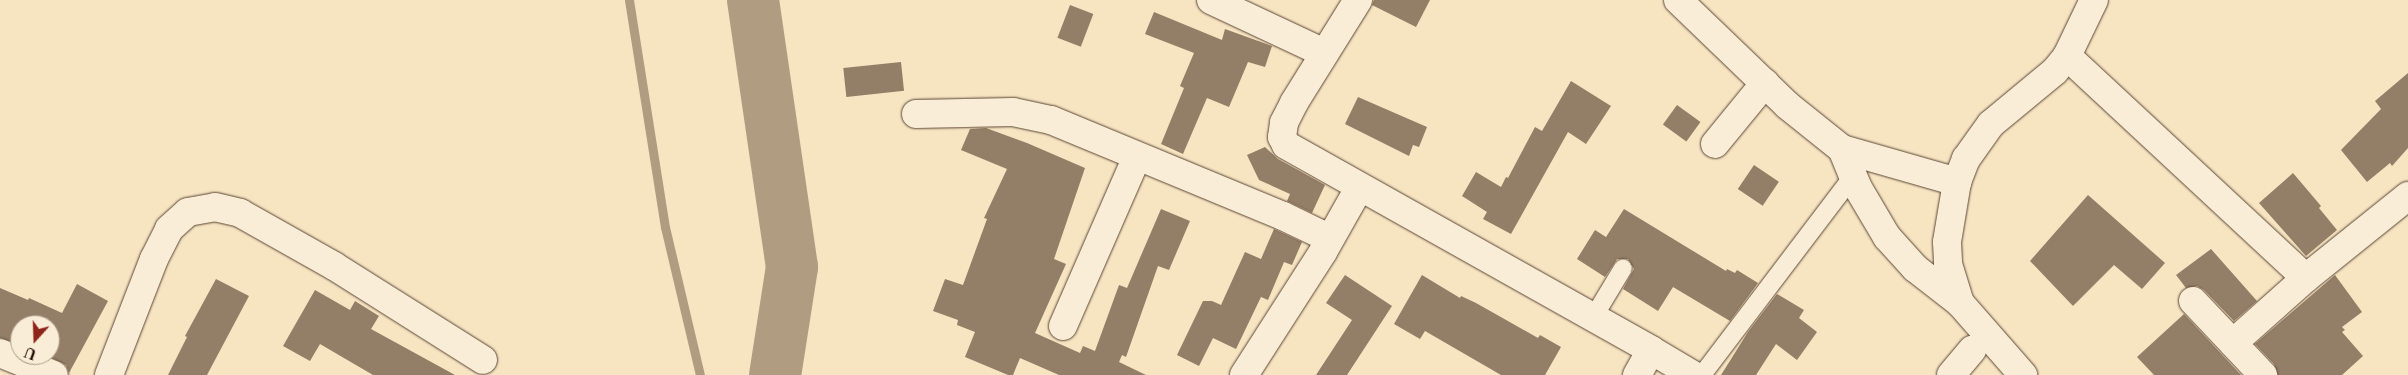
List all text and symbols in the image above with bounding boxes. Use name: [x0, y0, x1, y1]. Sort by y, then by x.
north arrow: [10, 315, 60, 365]
text: U: [22, 343, 39, 364]

